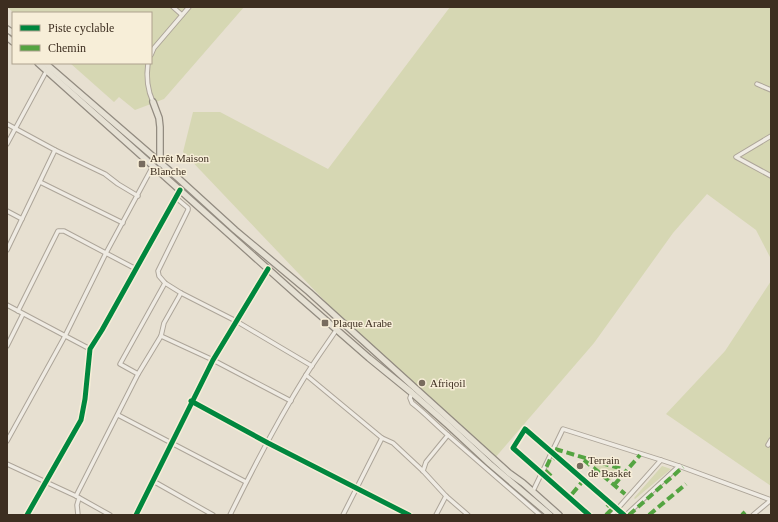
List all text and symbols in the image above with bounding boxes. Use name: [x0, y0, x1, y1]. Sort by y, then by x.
legend: [12, 12, 152, 64]
text: Piste cyclable: [48, 21, 114, 35]
text: Chemin: [48, 41, 86, 55]
place label: Arrêt Maison Blanche: [150, 152, 209, 177]
marker: Arrêt Maison Blanche: [137, 159, 147, 169]
place label: Plaque Arabe: [333, 317, 392, 329]
marker: Plaque Arabe: [320, 318, 330, 328]
place label: Afriqoil: [430, 377, 465, 389]
marker: Afriqoil: [417, 378, 427, 388]
place label: Terrain de Basket: [588, 454, 631, 479]
marker: Terrain de Basket: [575, 461, 585, 471]

